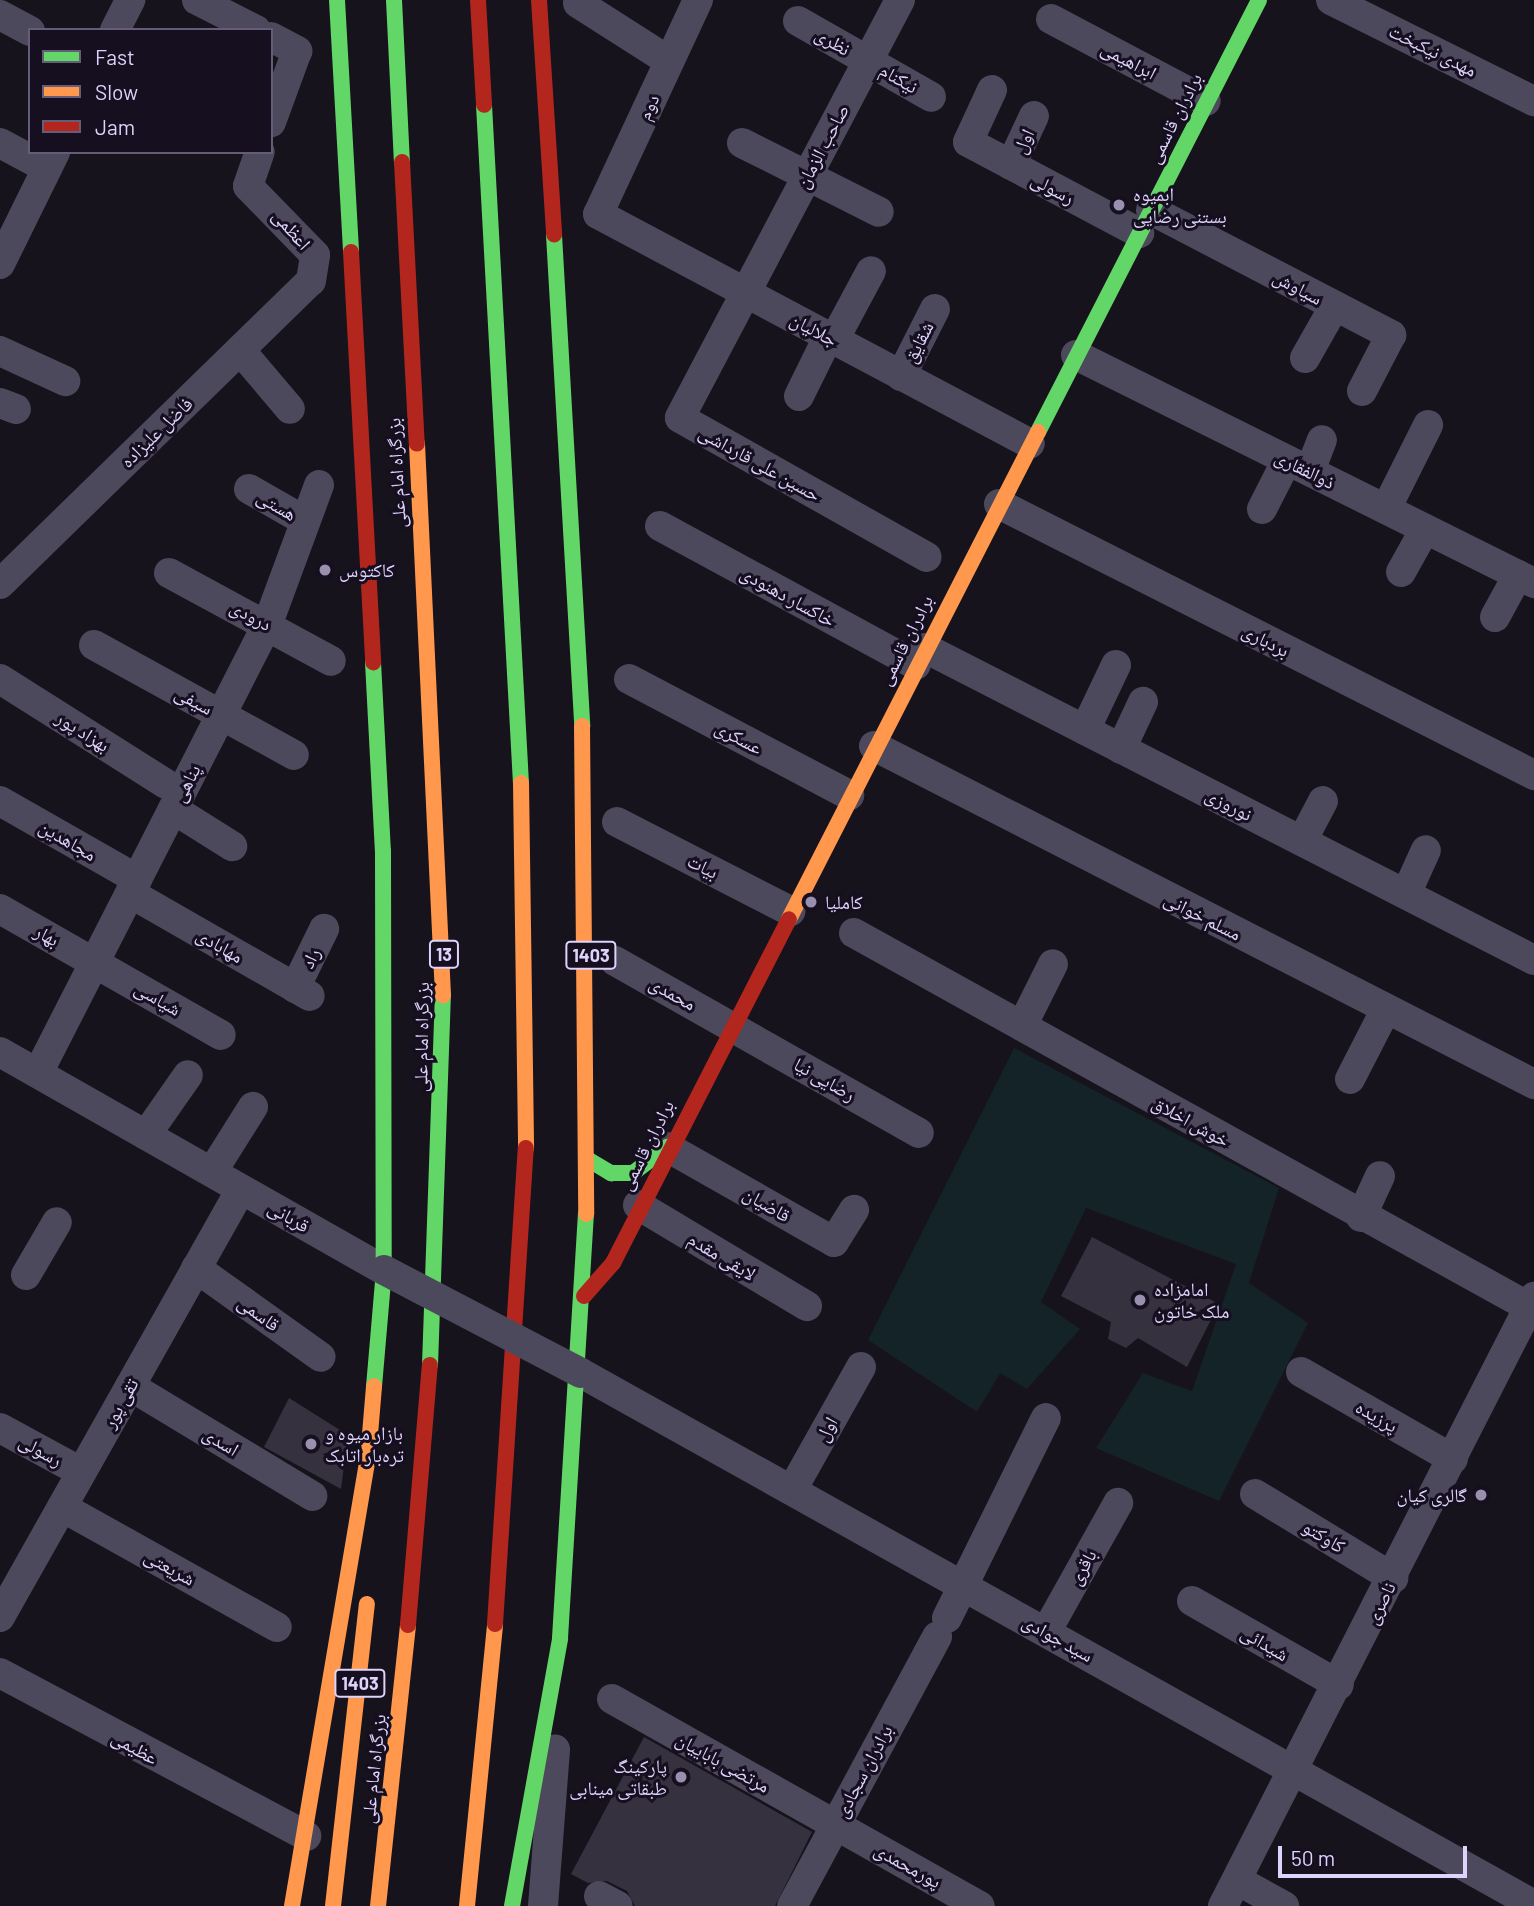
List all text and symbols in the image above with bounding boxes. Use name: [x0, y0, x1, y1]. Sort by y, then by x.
street label: مهدی نیکبخت: [1385, 19, 1481, 81]
street label: نظری: [811, 22, 855, 60]
legend: [28, 28, 273, 154]
street label: ابراهیمی: [1097, 36, 1161, 84]
text: Fast: [95, 44, 135, 69]
street label: نیکنام: [876, 58, 922, 98]
street label: برادران قاسمی: [1142, 69, 1206, 167]
text: Slow: [95, 79, 138, 104]
street label: دوم: [632, 90, 664, 124]
street label: صاحب الزمان: [790, 100, 854, 192]
text: Jam: [95, 114, 135, 139]
street label: اول: [1007, 125, 1039, 157]
street label: رسولی: [1027, 167, 1079, 209]
place label: ابمیوه بستنی رضایی: [1133, 183, 1227, 227]
marker: ابمیوه بستنی رضایی: [1111, 197, 1127, 213]
street label: اعظمی: [268, 204, 316, 254]
street label: سیاوش: [1270, 265, 1326, 309]
street label: جلالیان: [786, 307, 842, 351]
street label: شقایق: [898, 317, 938, 367]
street label: فاضل علیزاده: [115, 392, 197, 472]
street label: بزرگراه امام علی: [382, 417, 410, 529]
street label: حسین علی قارداشی: [695, 420, 825, 506]
street label: ذوالفقاری: [1271, 445, 1339, 493]
street label: هستی: [253, 485, 301, 525]
place label: کاکتوس: [339, 559, 395, 581]
street label: خاکسار دهنودی: [737, 561, 839, 631]
marker: کاکتوس: [317, 562, 333, 578]
street label: برادران قاسمی: [873, 591, 937, 689]
street label: درودی: [226, 595, 276, 635]
street label: بردباری: [1239, 619, 1293, 661]
street label: سیفی: [171, 681, 217, 719]
street label: بهزاد پور: [52, 706, 114, 756]
street label: عسکری: [711, 715, 767, 759]
street label: پناهی: [167, 760, 205, 806]
street label: نوروزی: [1202, 783, 1256, 825]
street label: مجاهدین: [35, 815, 101, 865]
street label: بیات: [684, 849, 722, 883]
street label: مسلم خوانی: [1161, 887, 1245, 945]
place label: کاملیا: [825, 891, 863, 913]
marker: کاملیا: [803, 894, 819, 910]
street label: بهار: [31, 919, 63, 951]
street label: مهابادی: [192, 923, 248, 967]
road number: 13: [428, 939, 460, 968]
road number: 1403: [565, 940, 617, 970]
street label: راد: [295, 944, 325, 972]
street label: محمدی: [646, 971, 700, 1015]
street label: شیاسی: [131, 976, 185, 1020]
street label: بزرگراه امام علی: [409, 982, 433, 1092]
street label: رضایی نیا: [790, 1052, 860, 1106]
street label: خوش اخلاق: [1149, 1091, 1233, 1151]
street label: برادران قاسمی: [614, 1096, 678, 1194]
street label: قاضیان: [739, 1182, 795, 1226]
street label: قربانی: [264, 1195, 314, 1237]
street label: لایقی مقدم: [684, 1227, 760, 1285]
place label: امامزاده ملک خاتون: [1154, 1278, 1229, 1322]
street label: قاسمی: [234, 1290, 284, 1336]
marker: امامزاده ملک خاتون: [1132, 1292, 1148, 1308]
street label: تقی پور: [97, 1374, 143, 1432]
street label: پرزیده: [1352, 1395, 1402, 1437]
street label: اول: [810, 1413, 842, 1445]
street label: اسدی: [199, 1422, 243, 1460]
place label: بازار میوه و تره‌بار اتابک: [325, 1422, 404, 1466]
street label: رسولی: [15, 1429, 67, 1471]
marker: بازار میوه و تره‌بار اتابک: [303, 1436, 319, 1452]
place label: گالری کیان: [1396, 1484, 1467, 1506]
marker: گالری کیان: [1473, 1487, 1489, 1503]
street label: کاوکتو: [1299, 1515, 1349, 1557]
street label: شریعتی: [141, 1544, 199, 1590]
street label: باقری: [1063, 1545, 1101, 1589]
street label: ناصری: [1360, 1578, 1400, 1628]
street label: سید جوادی: [1019, 1609, 1097, 1667]
street label: شیدائی: [1237, 1620, 1293, 1666]
road number: 1403: [334, 1668, 386, 1698]
street label: بزرگراه امام علی: [356, 1713, 390, 1825]
street label: برادران سجادی: [829, 1721, 897, 1821]
street label: عظیمی: [108, 1725, 162, 1769]
street label: مرتضی باباییان: [672, 1727, 774, 1797]
place label: پارکینگ طبقاتی مینابی: [569, 1755, 667, 1799]
marker: پارکینگ طبقاتی مینابی: [673, 1769, 689, 1785]
scale bar: [1282, 1832, 1471, 1876]
street label: پورمحمدی: [871, 1837, 945, 1893]
text: 50 m: [1291, 1845, 1335, 1870]

